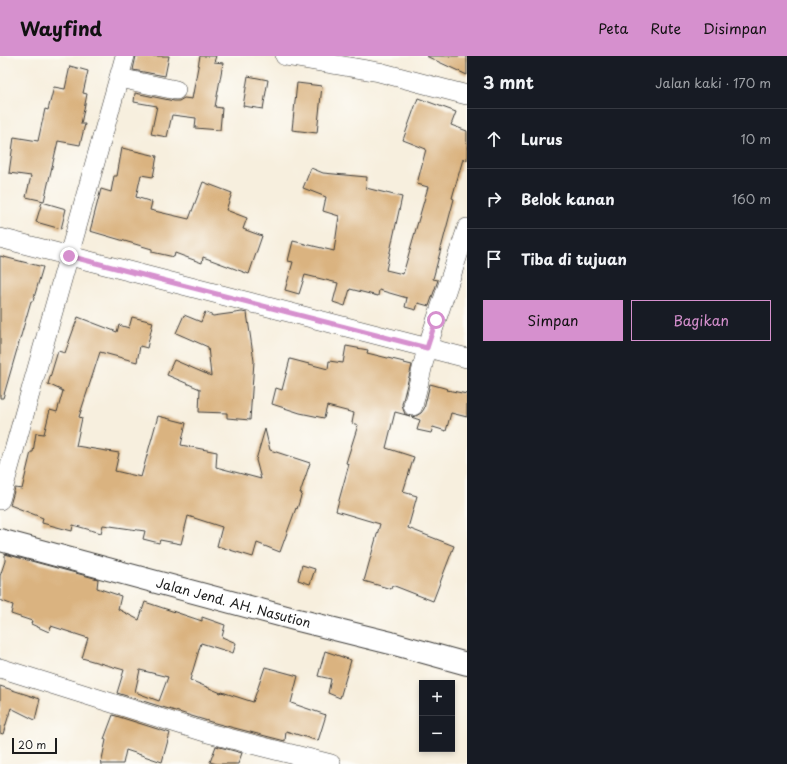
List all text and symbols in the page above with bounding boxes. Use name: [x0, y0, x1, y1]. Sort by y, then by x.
text: Wayfind: [20, 14, 102, 42]
text: Peta: [598, 18, 628, 39]
text: Rute: [650, 18, 681, 39]
text: Disimpan: [703, 18, 767, 39]
text: 3 mnt: [483, 69, 534, 95]
text: Jalan kaki · 170 m: [655, 73, 771, 92]
text: Lurus: [521, 127, 562, 150]
icon: ahead: [483, 128, 505, 150]
text: 10 m: [741, 129, 771, 148]
text: Belok kanan: [521, 187, 615, 210]
icon: right: [483, 188, 505, 210]
text: 160 m: [732, 189, 771, 208]
route end: [60, 247, 78, 265]
text: Tiba di tujuan: [521, 247, 627, 270]
icon: arrive: [483, 248, 505, 270]
button: Simpan: [483, 300, 623, 341]
button: Bagikan: [631, 300, 771, 341]
route start: [427, 311, 445, 329]
street label: Jalan Jend. AH. Nasution: [154, 572, 313, 632]
map controls: [419, 680, 455, 752]
button: +: [419, 680, 455, 716]
button: −: [419, 716, 455, 752]
scale bar: [12, 736, 57, 755]
text: 20 m: [18, 736, 46, 753]

